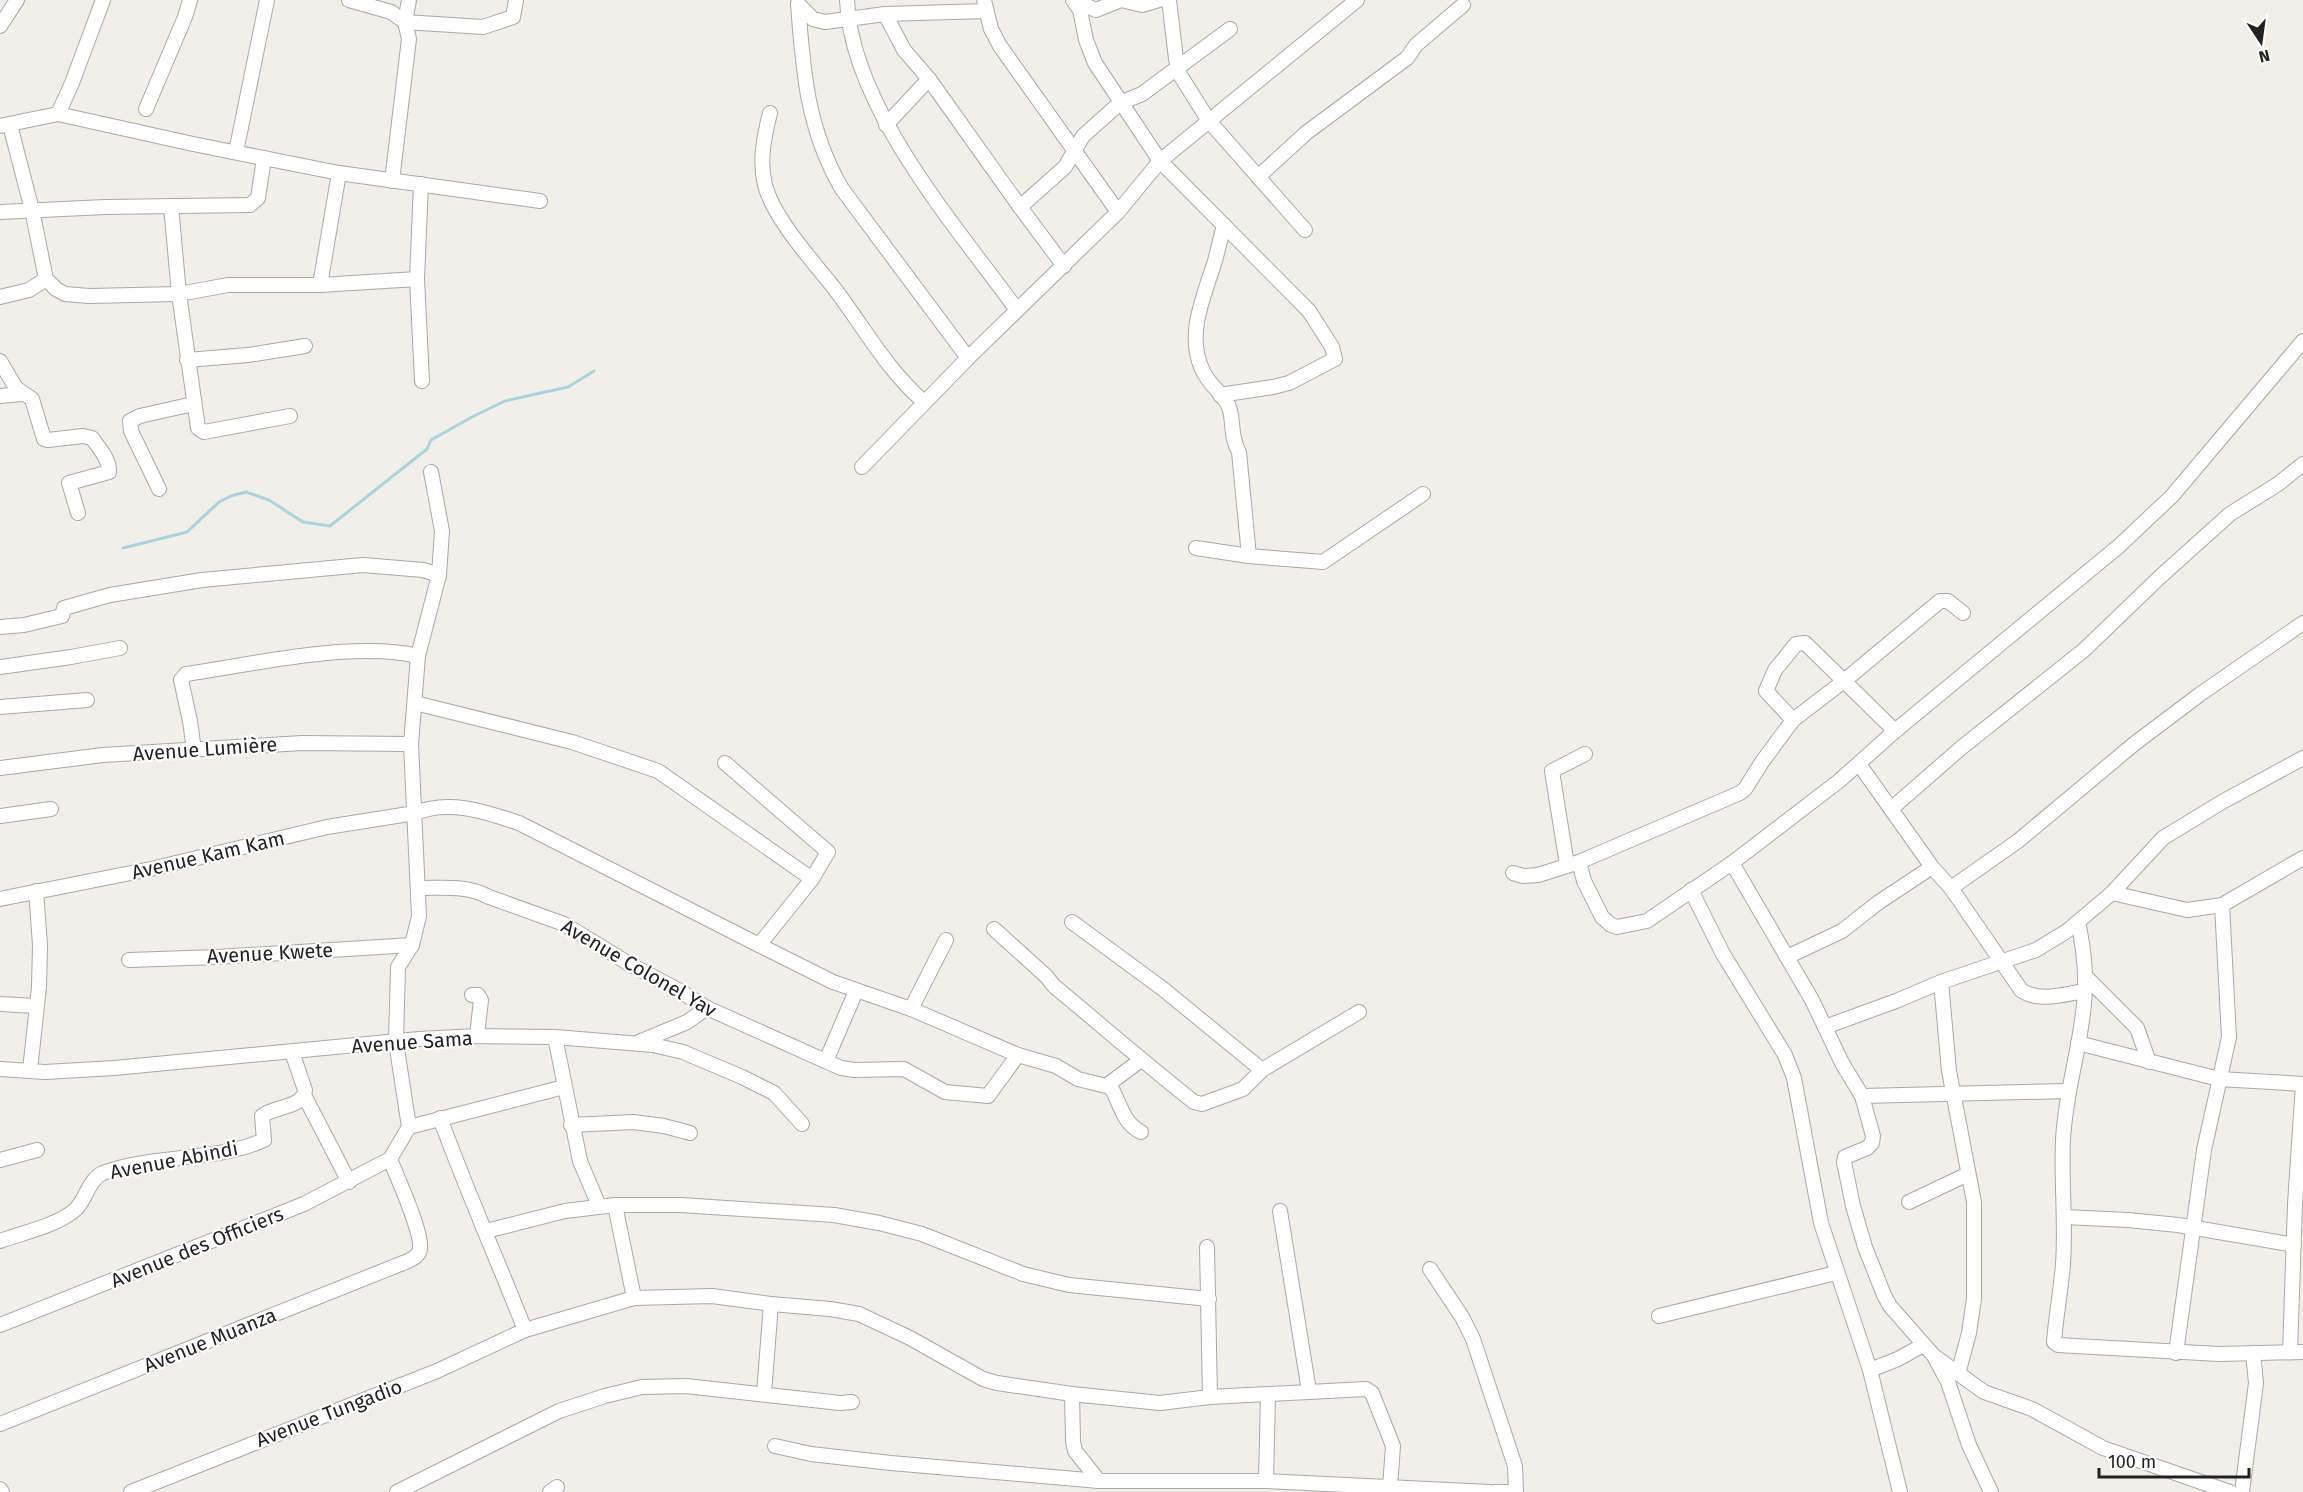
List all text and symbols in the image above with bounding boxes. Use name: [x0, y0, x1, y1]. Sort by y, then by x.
north arrow: [2231, 12, 2291, 72]
text: N: [2257, 46, 2272, 67]
street label: Avenue Lumière: [132, 732, 278, 766]
street label: Avenue Kam Kam: [129, 826, 287, 884]
street label: Avenue Colonel Yav: [557, 914, 721, 1022]
street label: Avenue Kwete: [206, 938, 334, 968]
street label: Avenue Sama: [351, 1026, 473, 1058]
street label: Avenue Abindi: [108, 1136, 240, 1184]
street label: Avenue des Officiers: [107, 1201, 287, 1293]
street label: Avenue Muanza: [140, 1302, 280, 1378]
street label: Avenue Tungadio: [252, 1374, 406, 1452]
scale bar: [2099, 1441, 2249, 1479]
text: 100 m: [2108, 1451, 2156, 1473]

